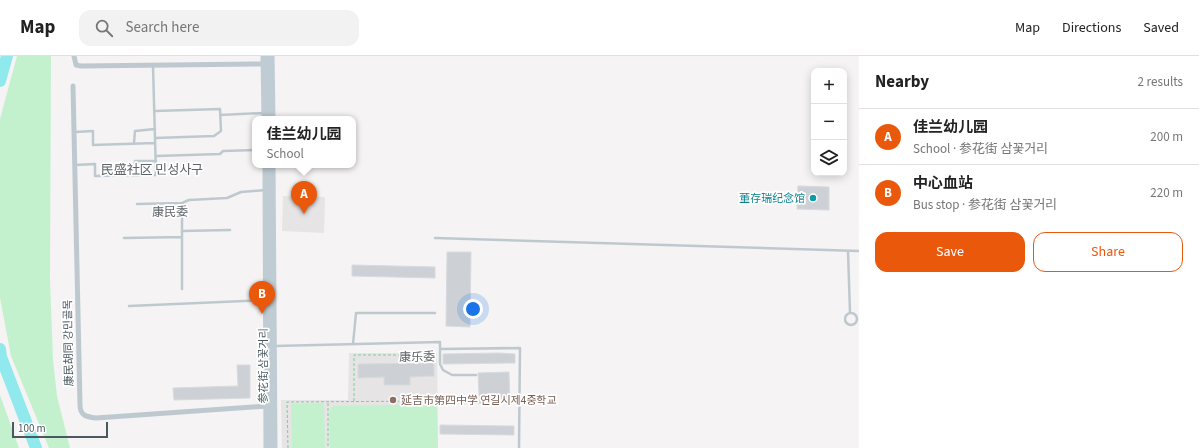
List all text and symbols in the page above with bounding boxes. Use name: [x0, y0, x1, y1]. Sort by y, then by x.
search box: [79, 10, 359, 46]
text: Map: [20, 14, 55, 41]
icon: search: [93, 17, 115, 39]
text: Search here: [125, 17, 199, 38]
text: Map: [1015, 18, 1040, 38]
text: Directions: [1062, 18, 1121, 38]
text: Saved: [1143, 18, 1179, 38]
map controls: [811, 68, 847, 176]
button: +: [811, 68, 847, 104]
text: Nearby: [875, 70, 929, 94]
text: 2 results: [1138, 73, 1183, 91]
button: −: [811, 104, 847, 140]
popup: [252, 116, 356, 168]
text: 佳兰幼儿园: [913, 117, 988, 138]
text: 佳兰幼儿园: [266, 124, 342, 145]
text: A: [884, 128, 892, 146]
text: 200 m: [1150, 128, 1183, 146]
button: layers: [811, 140, 847, 176]
text: School · 参花街 삼꽃거리: [913, 140, 1048, 158]
text: School: [266, 145, 304, 163]
district label: 民盛社区 민성사구: [101, 161, 203, 179]
text: 中心血站: [913, 173, 973, 194]
pin: A: [291, 181, 317, 214]
text: B: [884, 184, 892, 202]
text: 220 m: [1150, 184, 1183, 202]
place label: 董存瑞纪念馆: [739, 191, 805, 206]
marker: 董存瑞纪念馆: [808, 193, 818, 203]
text: Bus stop · 参花街 삼꽃거리: [913, 196, 1057, 214]
district label: 康民委: [152, 204, 188, 221]
button: Save: [875, 232, 1025, 272]
button: Share: [1033, 232, 1183, 272]
pin: B: [249, 281, 275, 314]
your location: [463, 299, 483, 319]
street label: 康民胡同 강민골목: [60, 300, 77, 386]
street label: 参花街 삼꽃거리: [256, 328, 271, 404]
district label: 康乐委: [399, 349, 435, 366]
place label: 延吉市第四中学 연길시제4중학교: [401, 393, 557, 408]
marker: 延吉市第四中学 연길시제4중학교: [388, 395, 398, 405]
scale bar: [12, 420, 108, 439]
text: 100 m: [18, 421, 46, 436]

